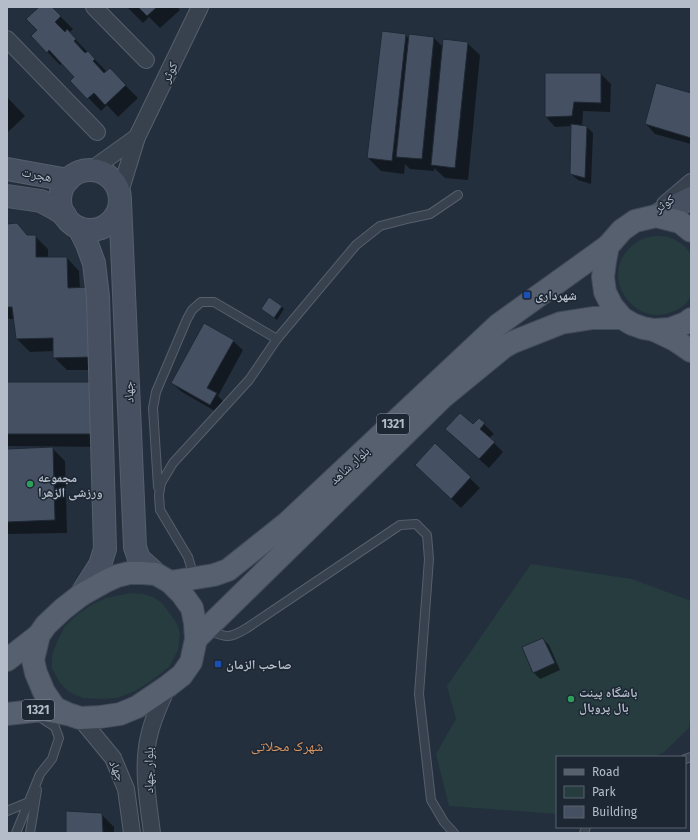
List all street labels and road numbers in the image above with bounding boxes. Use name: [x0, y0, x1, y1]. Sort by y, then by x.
street label: کوثر: [158, 59, 182, 86]
street label: هجرت: [20, 164, 53, 186]
street label: کوثر: [650, 191, 678, 217]
street label: جهاد: [121, 381, 136, 403]
road number: 1321: [377, 414, 409, 434]
street label: بلوار شاهد: [326, 443, 373, 488]
road number: 1321: [22, 700, 54, 720]
street label: بلوار جهاد: [141, 747, 157, 793]
street label: جهاد: [106, 757, 129, 783]

